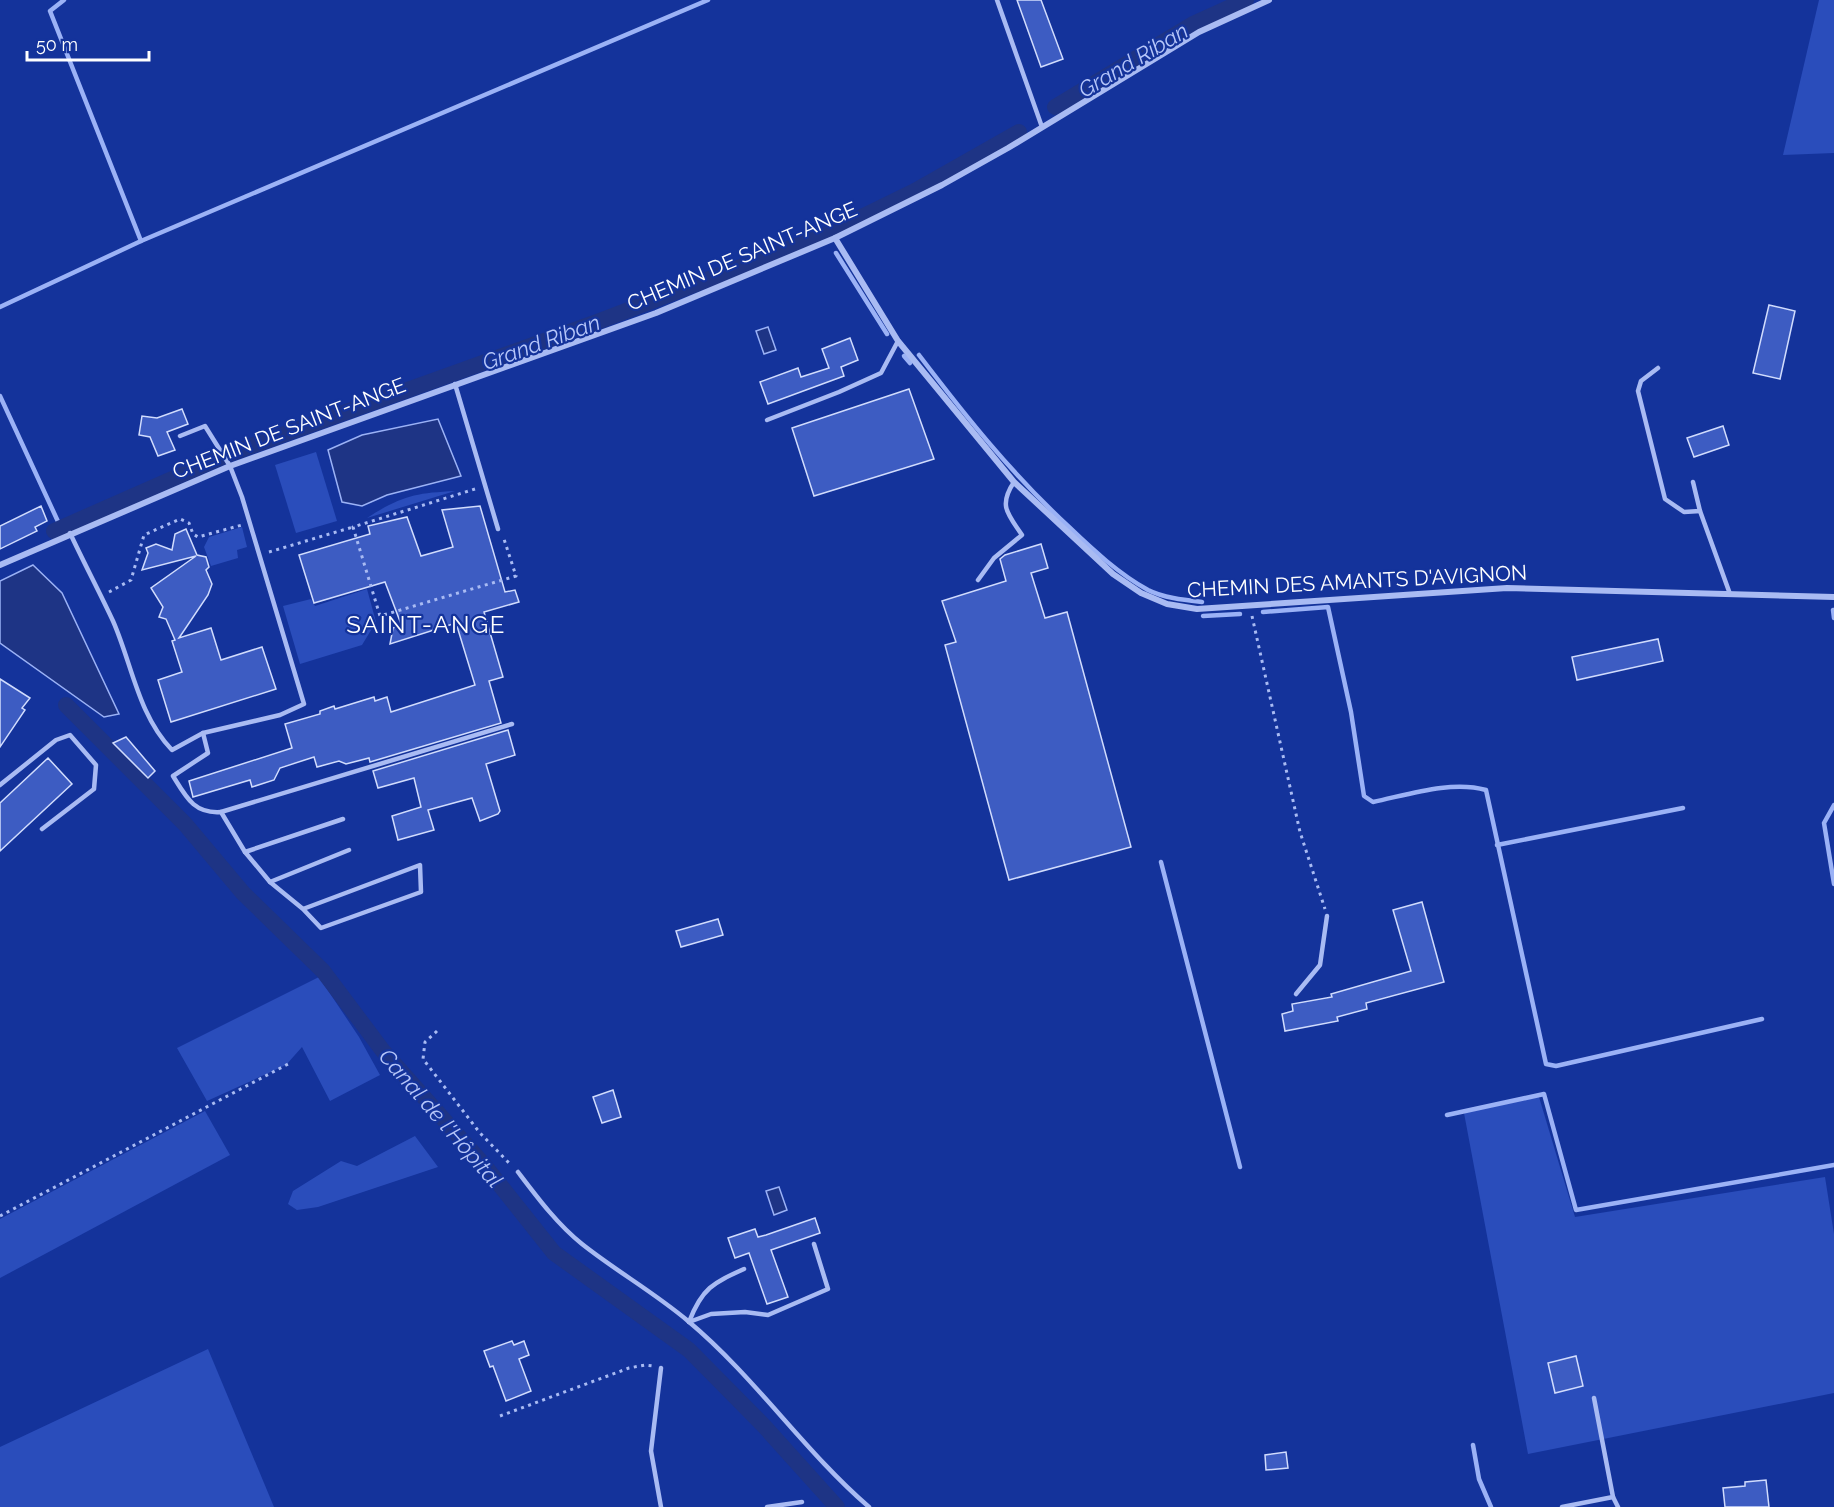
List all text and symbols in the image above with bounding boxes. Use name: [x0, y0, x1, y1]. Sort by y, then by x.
water label: Grand Riban: [1073, 17, 1193, 103]
scale bar: [27, 24, 148, 62]
text: 50 m: [36, 34, 78, 55]
street label: CHEMIN DE SAINT-ANGE: [623, 196, 861, 316]
water label: Grand Riban: [479, 309, 603, 375]
street label: CHEMIN DE SAINT-ANGE: [169, 372, 409, 484]
street label: CHEMIN DES AMANTS D'AVIGNON: [1186, 560, 1528, 602]
district label: SAINT-ANGE: [346, 610, 506, 639]
water label: Canal de l'Hôpital: [374, 1043, 509, 1193]

